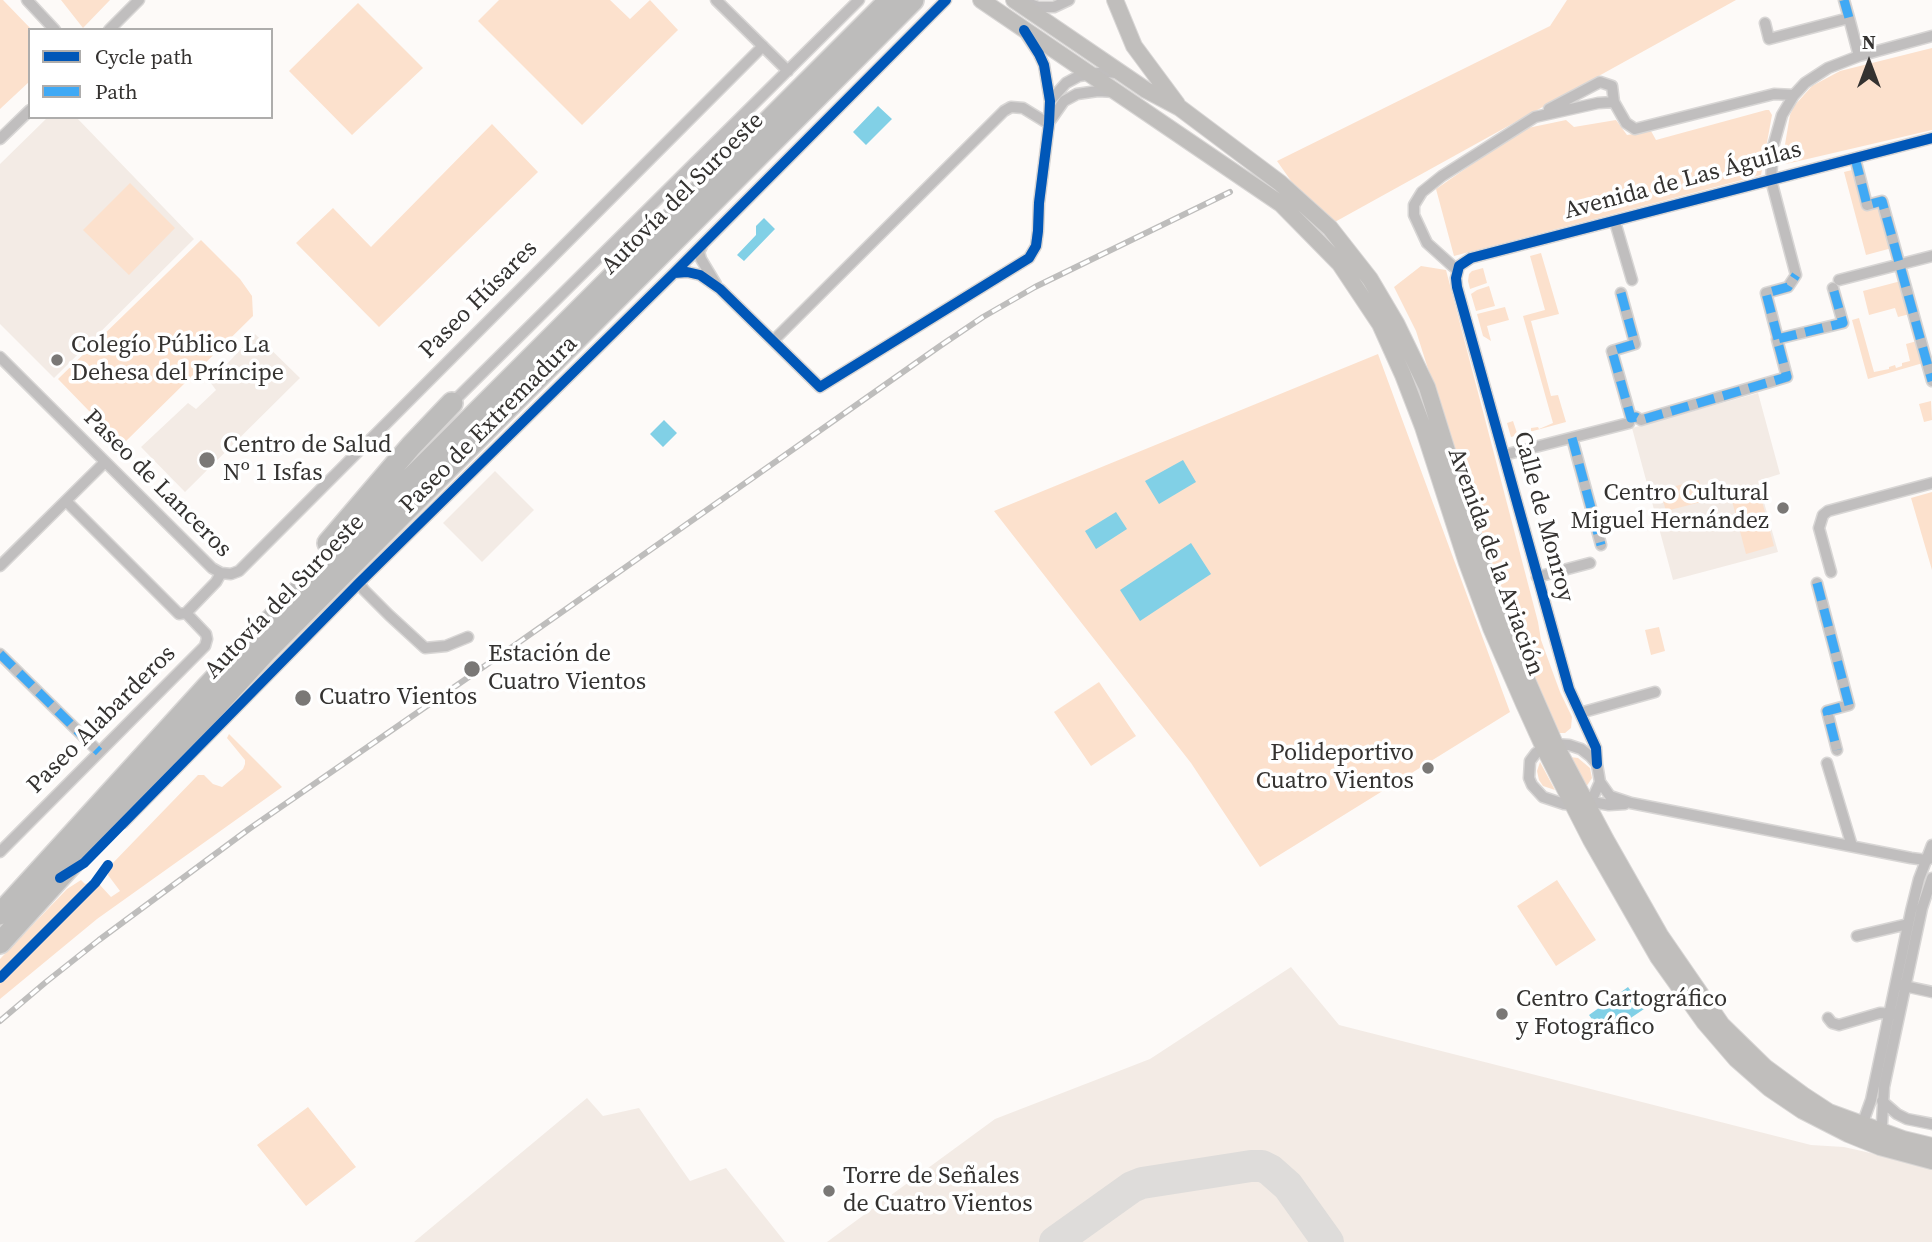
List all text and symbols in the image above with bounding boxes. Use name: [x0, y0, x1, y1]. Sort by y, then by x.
legend: [28, 28, 273, 119]
north arrow: [1834, 28, 1904, 98]
text: N: [1862, 29, 1876, 55]
text: Cycle path: [95, 42, 193, 71]
text: Path: [95, 77, 138, 106]
street label: Autovía del Suroeste: [596, 107, 770, 281]
street label: Avenida de Las Águilas: [1561, 135, 1805, 227]
street label: Paseo Húsares: [414, 235, 544, 365]
street label: Paseo de Extremadura: [394, 330, 584, 520]
place label: Colegío Público La Dehesa del Príncipe: [71, 332, 284, 388]
marker: Colegío Público La Dehesa del Príncipe: [49, 352, 65, 368]
street label: Paseo de Lanceros: [77, 404, 237, 564]
street label: Calle de Monroy: [1506, 429, 1580, 605]
place label: Centro de Salud Nº 1 Isfas: [223, 432, 392, 488]
street label: Avenida de la Aviación: [1440, 444, 1550, 680]
marker: Centro de Salud Nº 1 Isfas: [197, 450, 217, 470]
place label: Centro Cultural Miguel Hernández: [1570, 480, 1769, 536]
marker: Centro Cultural Miguel Hernández: [1775, 500, 1791, 516]
street label: Autovía del Suroeste: [199, 509, 371, 685]
street label: Paseo Alabarderos: [22, 640, 182, 800]
place label: Estación de Cuatro Vientos: [488, 641, 646, 697]
marker: Estación de Cuatro Vientos: [462, 659, 482, 679]
place label: Cuatro Vientos: [319, 684, 477, 712]
marker: Cuatro Vientos: [293, 688, 313, 708]
place label: Polideportivo Cuatro Vientos: [1256, 740, 1414, 796]
marker: Polideportivo Cuatro Vientos: [1420, 760, 1436, 776]
place label: Centro Cartográfico y Fotográfico: [1516, 986, 1727, 1042]
marker: Centro Cartográfico y Fotográfico: [1494, 1006, 1510, 1022]
place label: Torre de Señales de Cuatro Vientos: [843, 1163, 1033, 1219]
marker: Torre de Señales de Cuatro Vientos: [821, 1183, 837, 1199]

